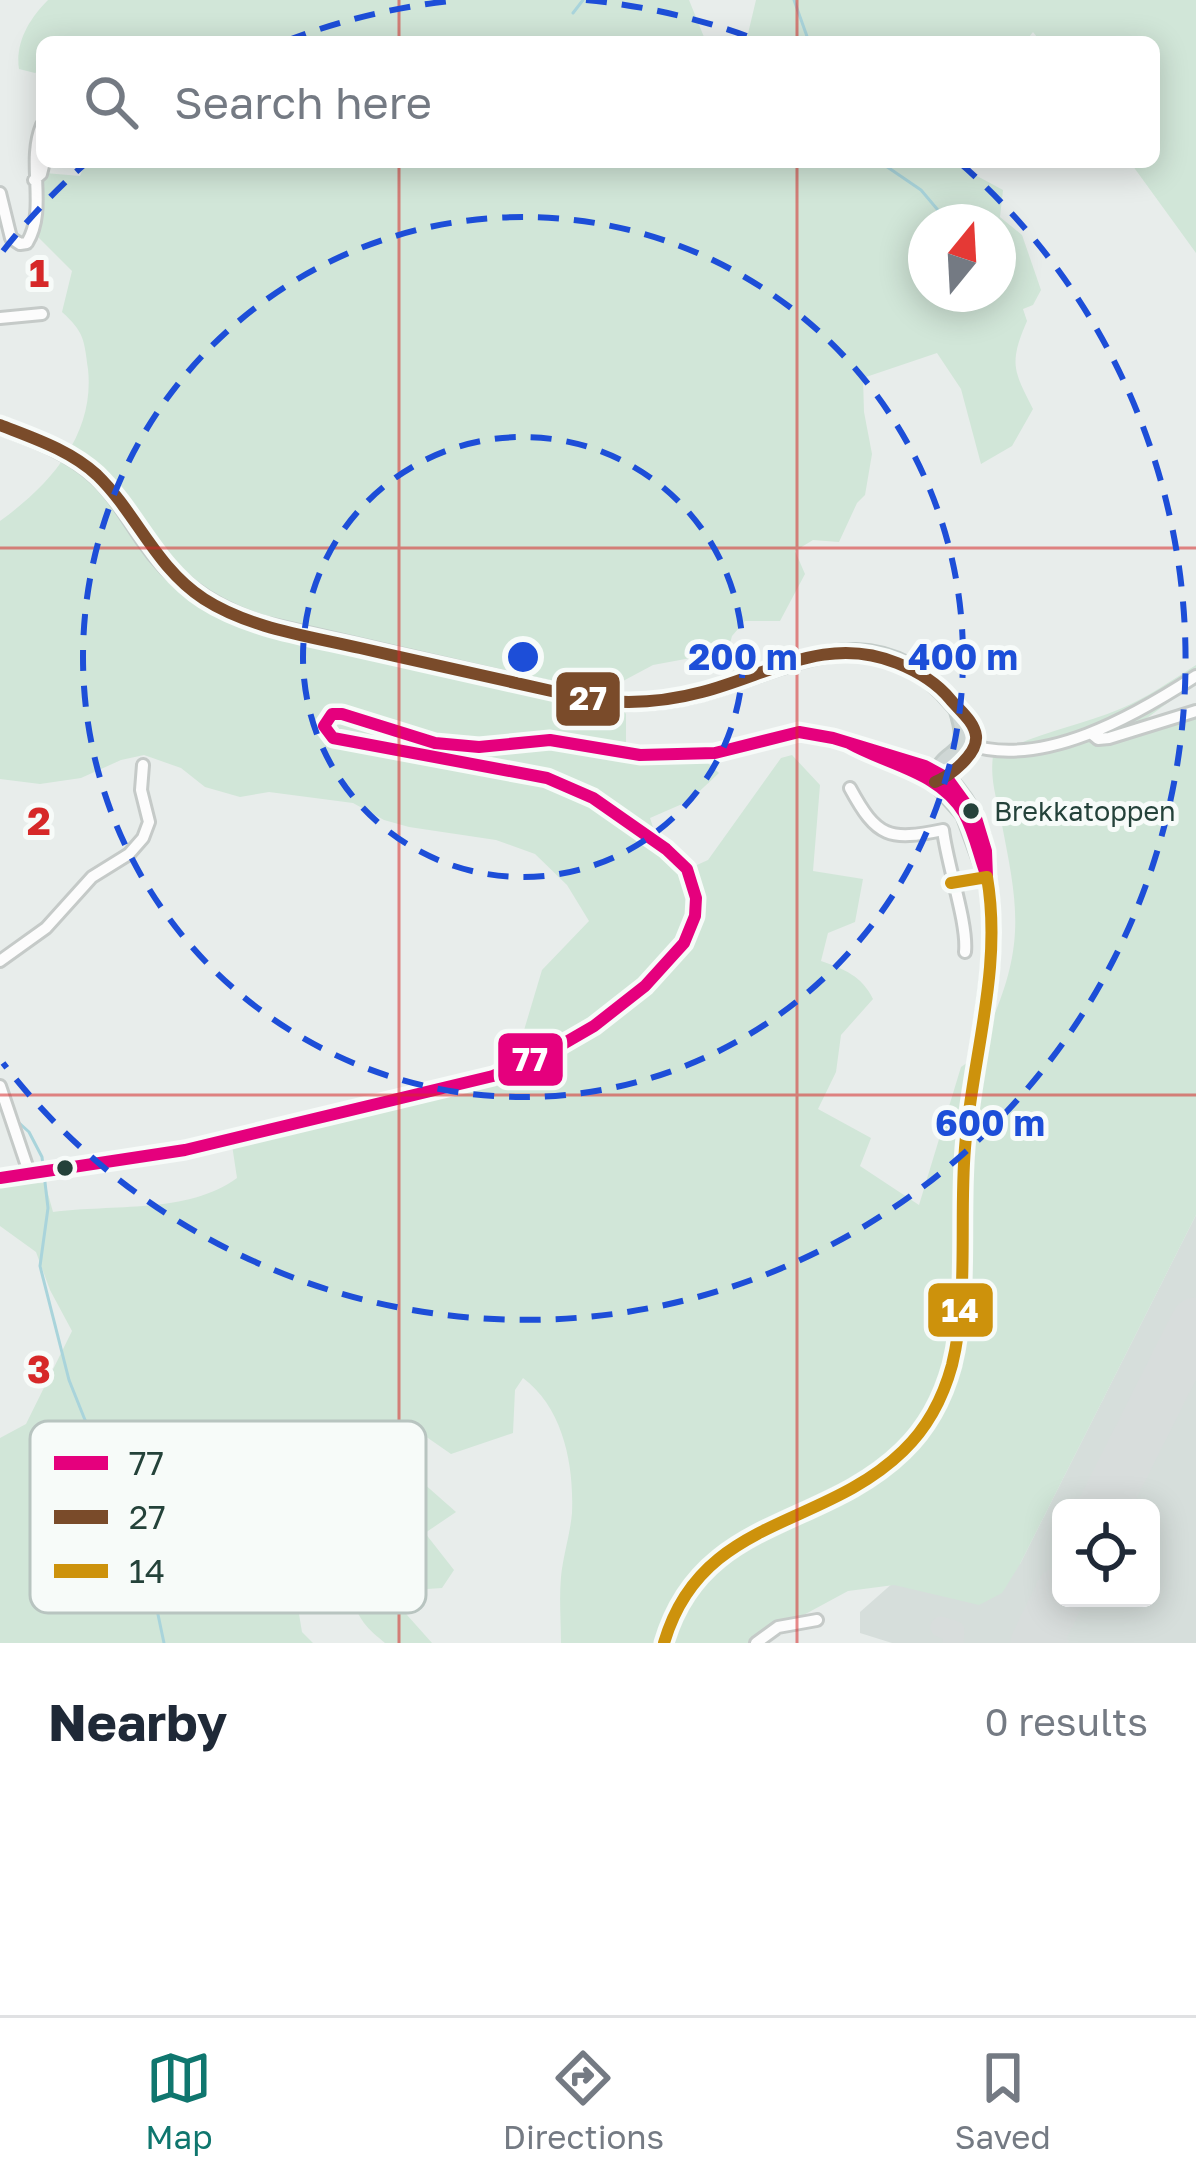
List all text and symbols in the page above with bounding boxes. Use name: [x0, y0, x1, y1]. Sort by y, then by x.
search box: [36, 36, 1160, 168]
icon: search: [78, 69, 144, 135]
text: Search here: [174, 75, 432, 129]
north arrow: [908, 204, 1016, 312]
text: 1: [29, 249, 49, 296]
text: 200 m: [688, 635, 798, 678]
text: 400 m: [908, 635, 1018, 678]
centre of rings: [502, 636, 544, 678]
line badge: 27: [554, 670, 622, 728]
text: 27: [569, 678, 607, 717]
place label: Brekkatoppen: [994, 795, 1176, 827]
text: 2: [27, 797, 51, 844]
marker: Brekkatoppen: [960, 800, 982, 822]
line badge: 77: [496, 1031, 565, 1088]
text: 77: [512, 1039, 548, 1078]
text: 600 m: [935, 1101, 1045, 1144]
unlabelled marker: [54, 1157, 76, 1179]
line badge: 14: [926, 1281, 995, 1339]
text: 14: [941, 1290, 979, 1329]
text: 3: [27, 1345, 51, 1392]
legend: [30, 1421, 426, 1613]
text: 77: [129, 1443, 164, 1482]
text: 27: [129, 1497, 166, 1536]
map controls: [1052, 1499, 1160, 1607]
button: locate: [1052, 1499, 1160, 1607]
text: 14: [129, 1551, 165, 1590]
text: Nearby: [48, 1691, 227, 1752]
text: 0 results: [984, 1698, 1148, 1745]
tab: Map: [145, 2045, 213, 2156]
tab: Directions: [503, 2045, 664, 2156]
tab: Saved: [954, 2045, 1051, 2156]

